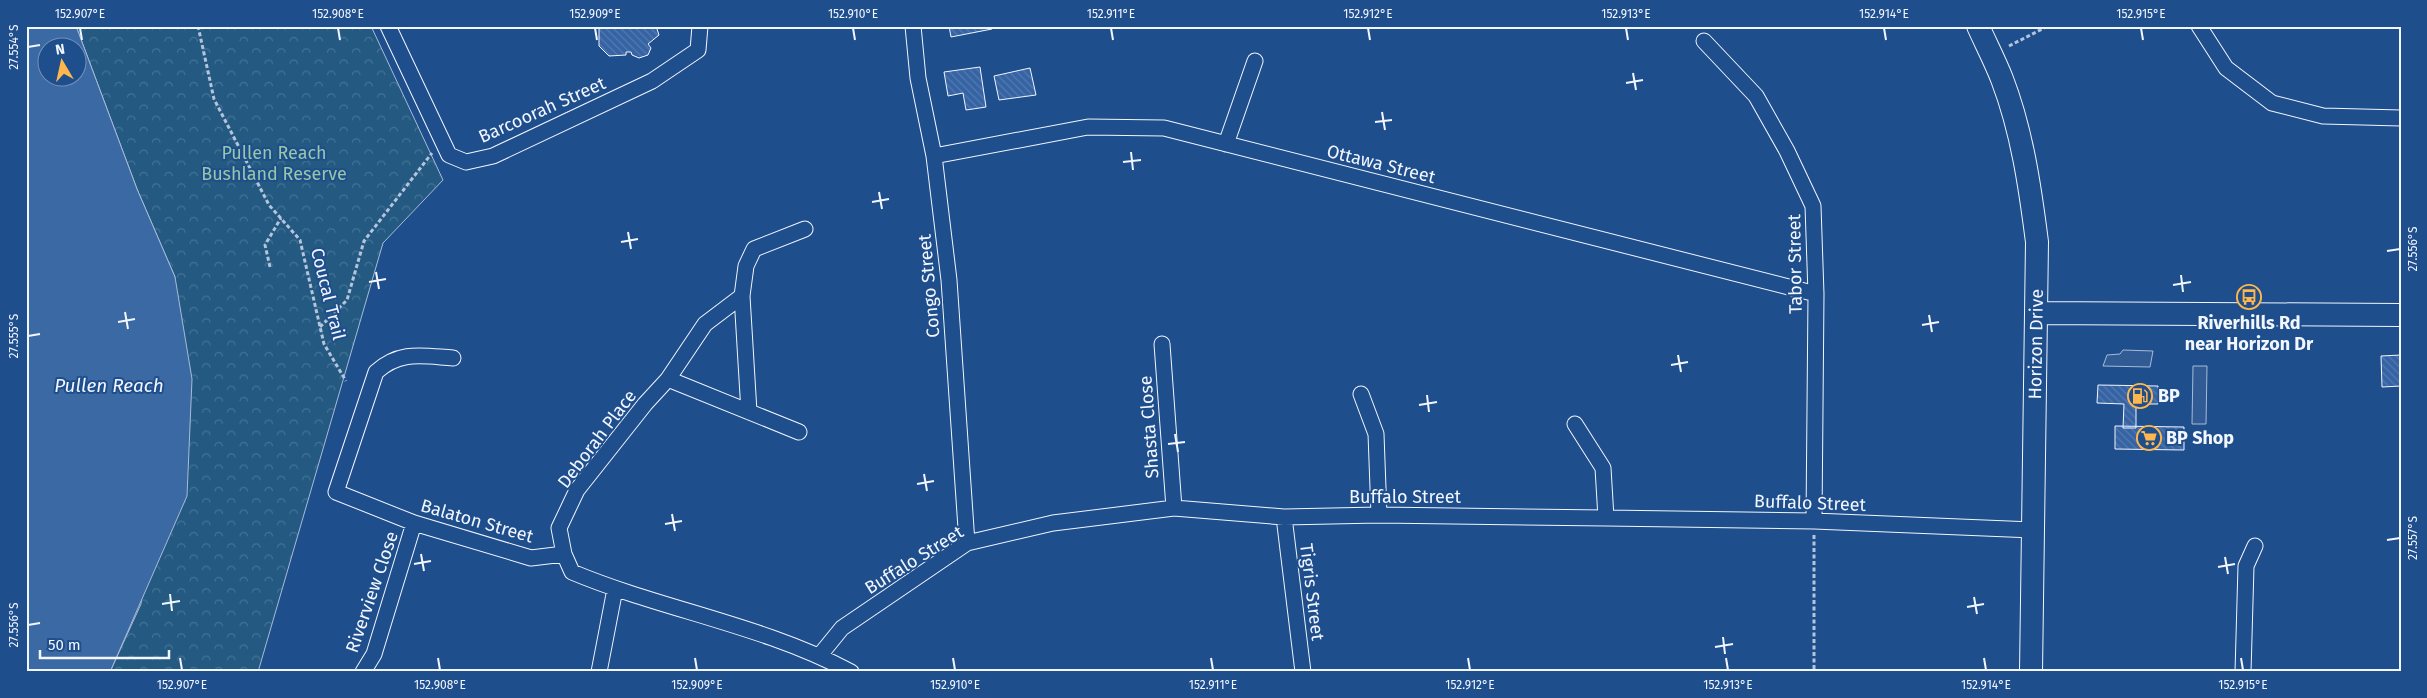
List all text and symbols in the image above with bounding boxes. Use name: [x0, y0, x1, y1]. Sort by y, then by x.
text: 152.907°E: [55, 7, 105, 21]
text: 152.908°E: [312, 7, 364, 21]
text: 152.909°E: [569, 7, 621, 21]
text: 152.910°E: [828, 7, 878, 21]
text: 152.911°E: [1087, 7, 1135, 21]
text: 152.912°E: [1343, 7, 1393, 21]
text: 152.913°E: [1601, 7, 1651, 21]
text: 152.914°E: [1859, 7, 1909, 21]
text: 152.915°E: [2116, 7, 2166, 21]
text: 27.554°S: [7, 24, 21, 70]
north arrow: [38, 38, 88, 88]
text: N: [54, 41, 66, 59]
street label: Barcoorah Street: [475, 72, 609, 148]
street label: Ottawa Street: [1324, 140, 1438, 188]
park label: Pullen Reach Bushland Reserve: [201, 142, 347, 185]
street label: Tabor Street: [1783, 213, 1807, 314]
text: 27.556°S: [2406, 226, 2420, 272]
street label: Congo Street: [913, 233, 944, 339]
street label: Coucal Trail: [306, 246, 350, 342]
bus stop icon: Riverhills Rd near Horizon Dr: [2236, 284, 2262, 310]
street label: Horizon Drive: [2024, 289, 2048, 399]
place label: Riverhills Rd near Horizon Dr: [2185, 312, 2314, 355]
text: 27.555°S: [7, 313, 21, 358]
water label: Pullen Reach: [54, 374, 164, 397]
street label: Shasta Close: [1134, 375, 1164, 479]
fuel station icon: BP: [2127, 383, 2153, 409]
place label: BP: [2158, 385, 2180, 407]
street label: Deborah Place: [553, 386, 641, 492]
supermarket icon: BP Shop: [2136, 425, 2162, 451]
place label: BP Shop: [2166, 427, 2234, 449]
street label: Buffalo Street: [1349, 486, 1461, 508]
street label: Buffalo Street: [1754, 490, 1867, 516]
street label: Balaton Street: [418, 494, 536, 548]
text: 27.557°S: [2406, 515, 2420, 560]
street label: Buffalo Street: [861, 521, 968, 599]
street label: Riverview Close: [341, 528, 403, 656]
street label: Tigris Street: [1295, 542, 1329, 642]
text: 27.556°S: [7, 602, 21, 648]
scale bar: [40, 628, 169, 660]
text: 50 m: [48, 636, 81, 654]
text: 152.907°E: [157, 678, 207, 692]
text: 152.908°E: [414, 678, 466, 692]
text: 152.909°E: [671, 678, 723, 692]
text: 152.910°E: [930, 678, 980, 692]
text: 152.911°E: [1189, 678, 1237, 692]
text: 152.912°E: [1445, 678, 1495, 692]
text: 152.913°E: [1703, 678, 1753, 692]
text: 152.914°E: [1961, 678, 2011, 692]
text: 152.915°E: [2218, 678, 2268, 692]

